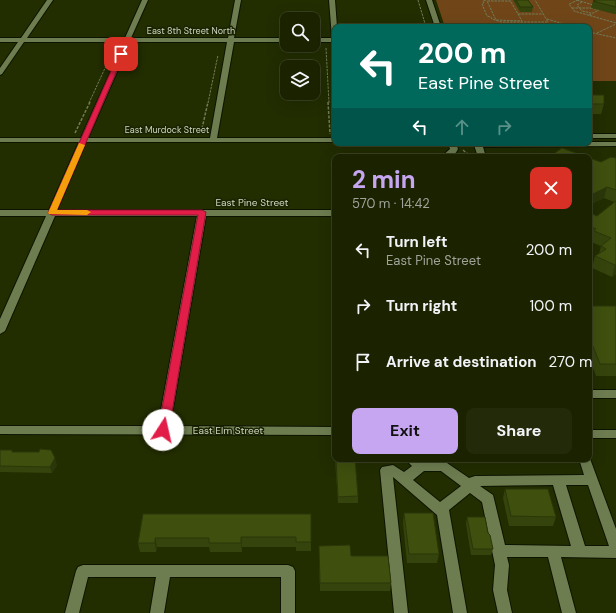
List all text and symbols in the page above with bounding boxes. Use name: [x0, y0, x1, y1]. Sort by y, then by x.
map controls: [280, 12, 320, 100]
button: search: [280, 12, 320, 52]
street label: East 8th Street North: [147, 25, 235, 37]
text: 200 m: [418, 35, 506, 72]
pin: [104, 37, 138, 71]
icon: left: [352, 40, 404, 92]
icon: arrive: [110, 43, 132, 65]
button: layers: [280, 60, 320, 100]
text: East Pine Street: [418, 71, 550, 95]
icon: left: [409, 116, 431, 138]
icon: ahead: [451, 116, 473, 138]
icon: right: [493, 116, 515, 138]
street label: East Murdock Street: [125, 124, 210, 136]
text: 2 min: [352, 164, 415, 195]
button: close: [530, 167, 572, 209]
text: 570 m · 14:42: [352, 195, 430, 212]
street label: East Pine Street: [215, 196, 289, 209]
text: Turn left: [386, 232, 447, 252]
icon: left: [352, 239, 374, 261]
text: 200 m: [526, 240, 572, 260]
text: East Pine Street: [386, 252, 481, 269]
icon: right: [352, 295, 374, 317]
text: Turn right: [386, 296, 457, 316]
text: 100 m: [529, 296, 572, 316]
icon: arrive: [352, 351, 374, 373]
text: Arrive at destination: [386, 352, 537, 372]
text: 270 m: [549, 352, 592, 372]
button: Exit: [352, 408, 458, 454]
button: Share: [466, 408, 572, 454]
position arrow: [142, 409, 184, 451]
street label: East Elm Street: [193, 424, 263, 437]

